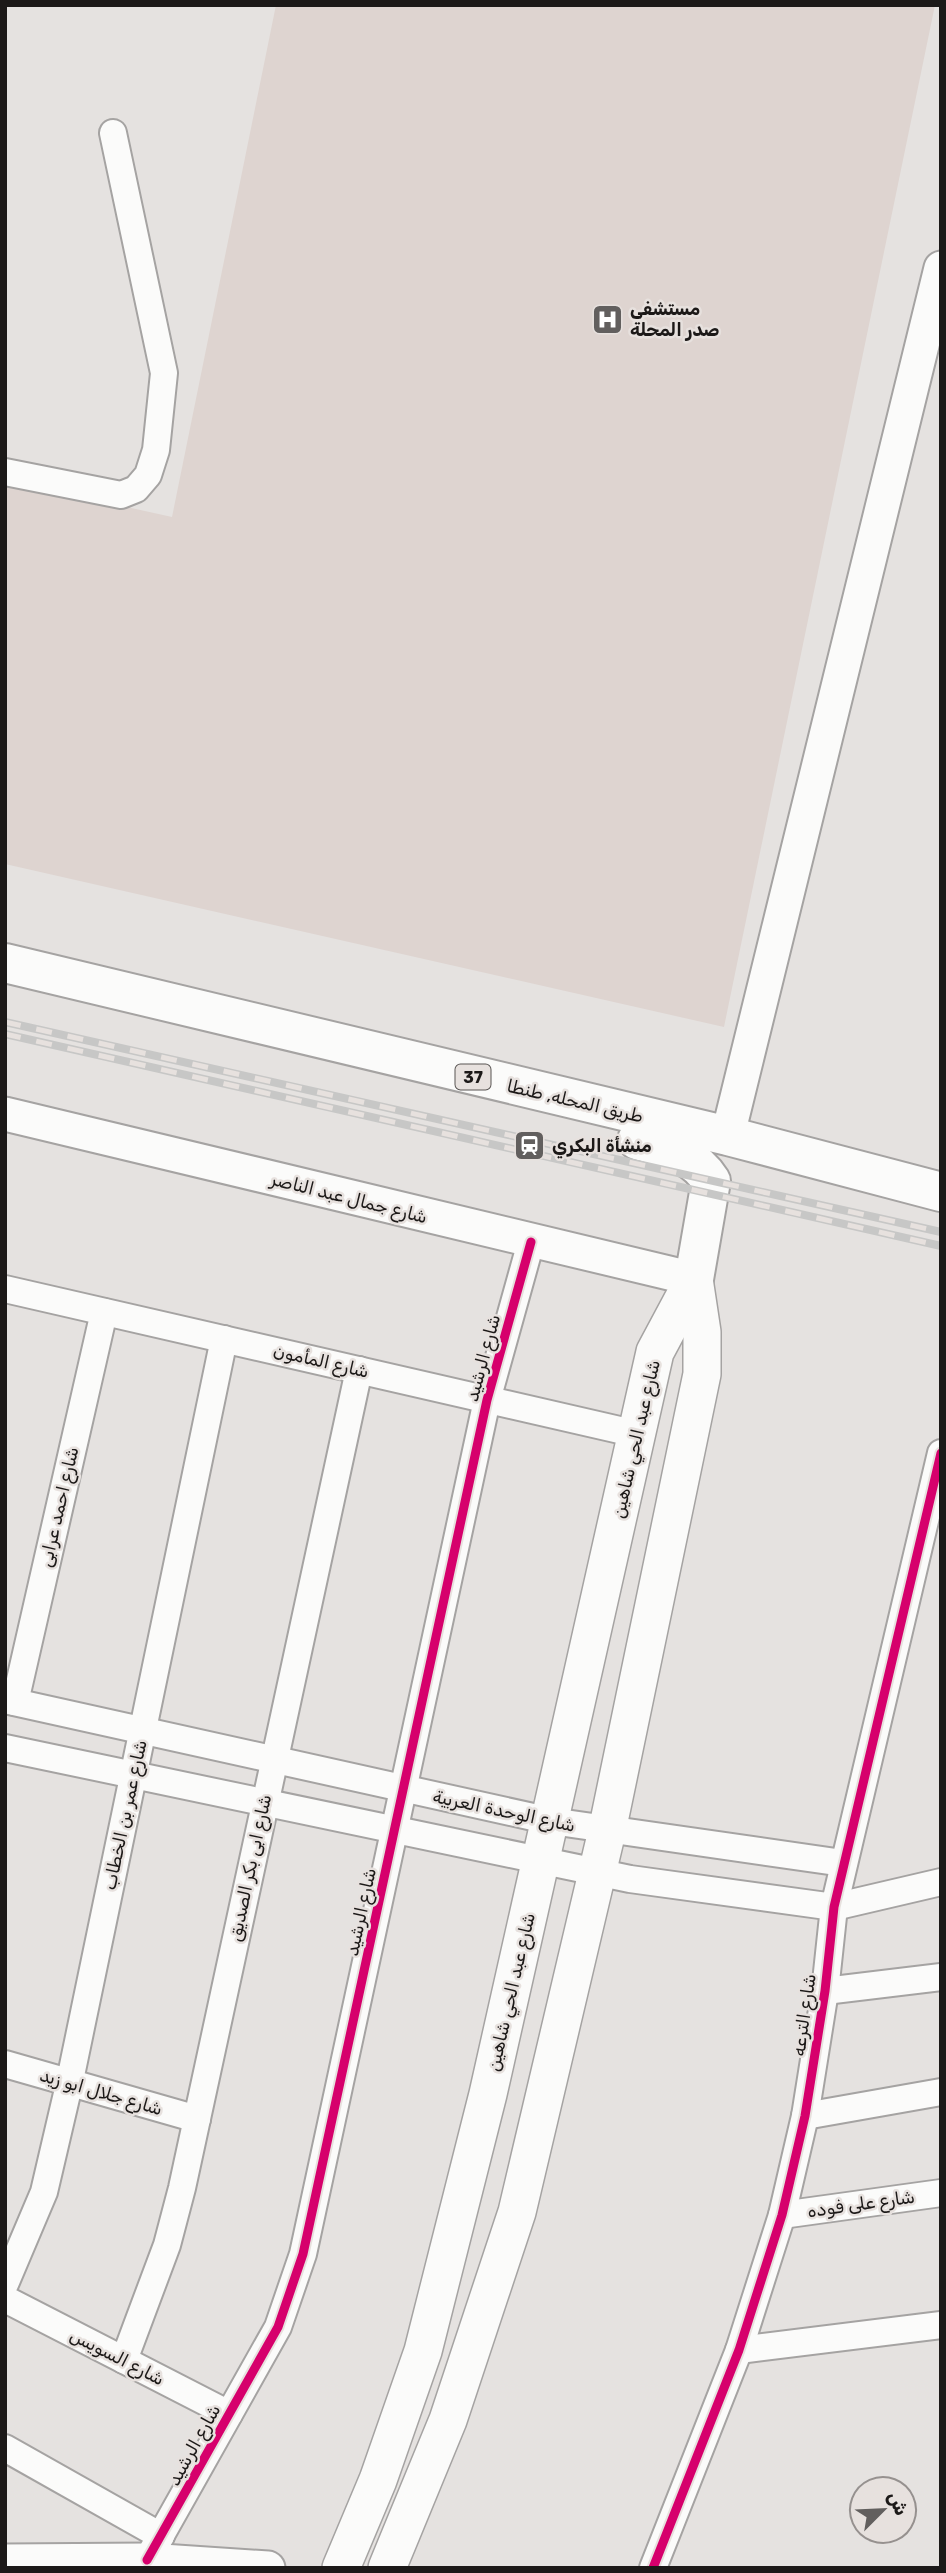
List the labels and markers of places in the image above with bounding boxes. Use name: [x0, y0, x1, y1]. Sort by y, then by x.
place label: مستشفى صدر المحلة: [630, 298, 720, 341]
hospital icon: مستشفى صدر المحلة: [590, 302, 624, 336]
station icon: منشأة البكري: [512, 1129, 546, 1163]
place label: منشأة البكري: [552, 1135, 652, 1159]

